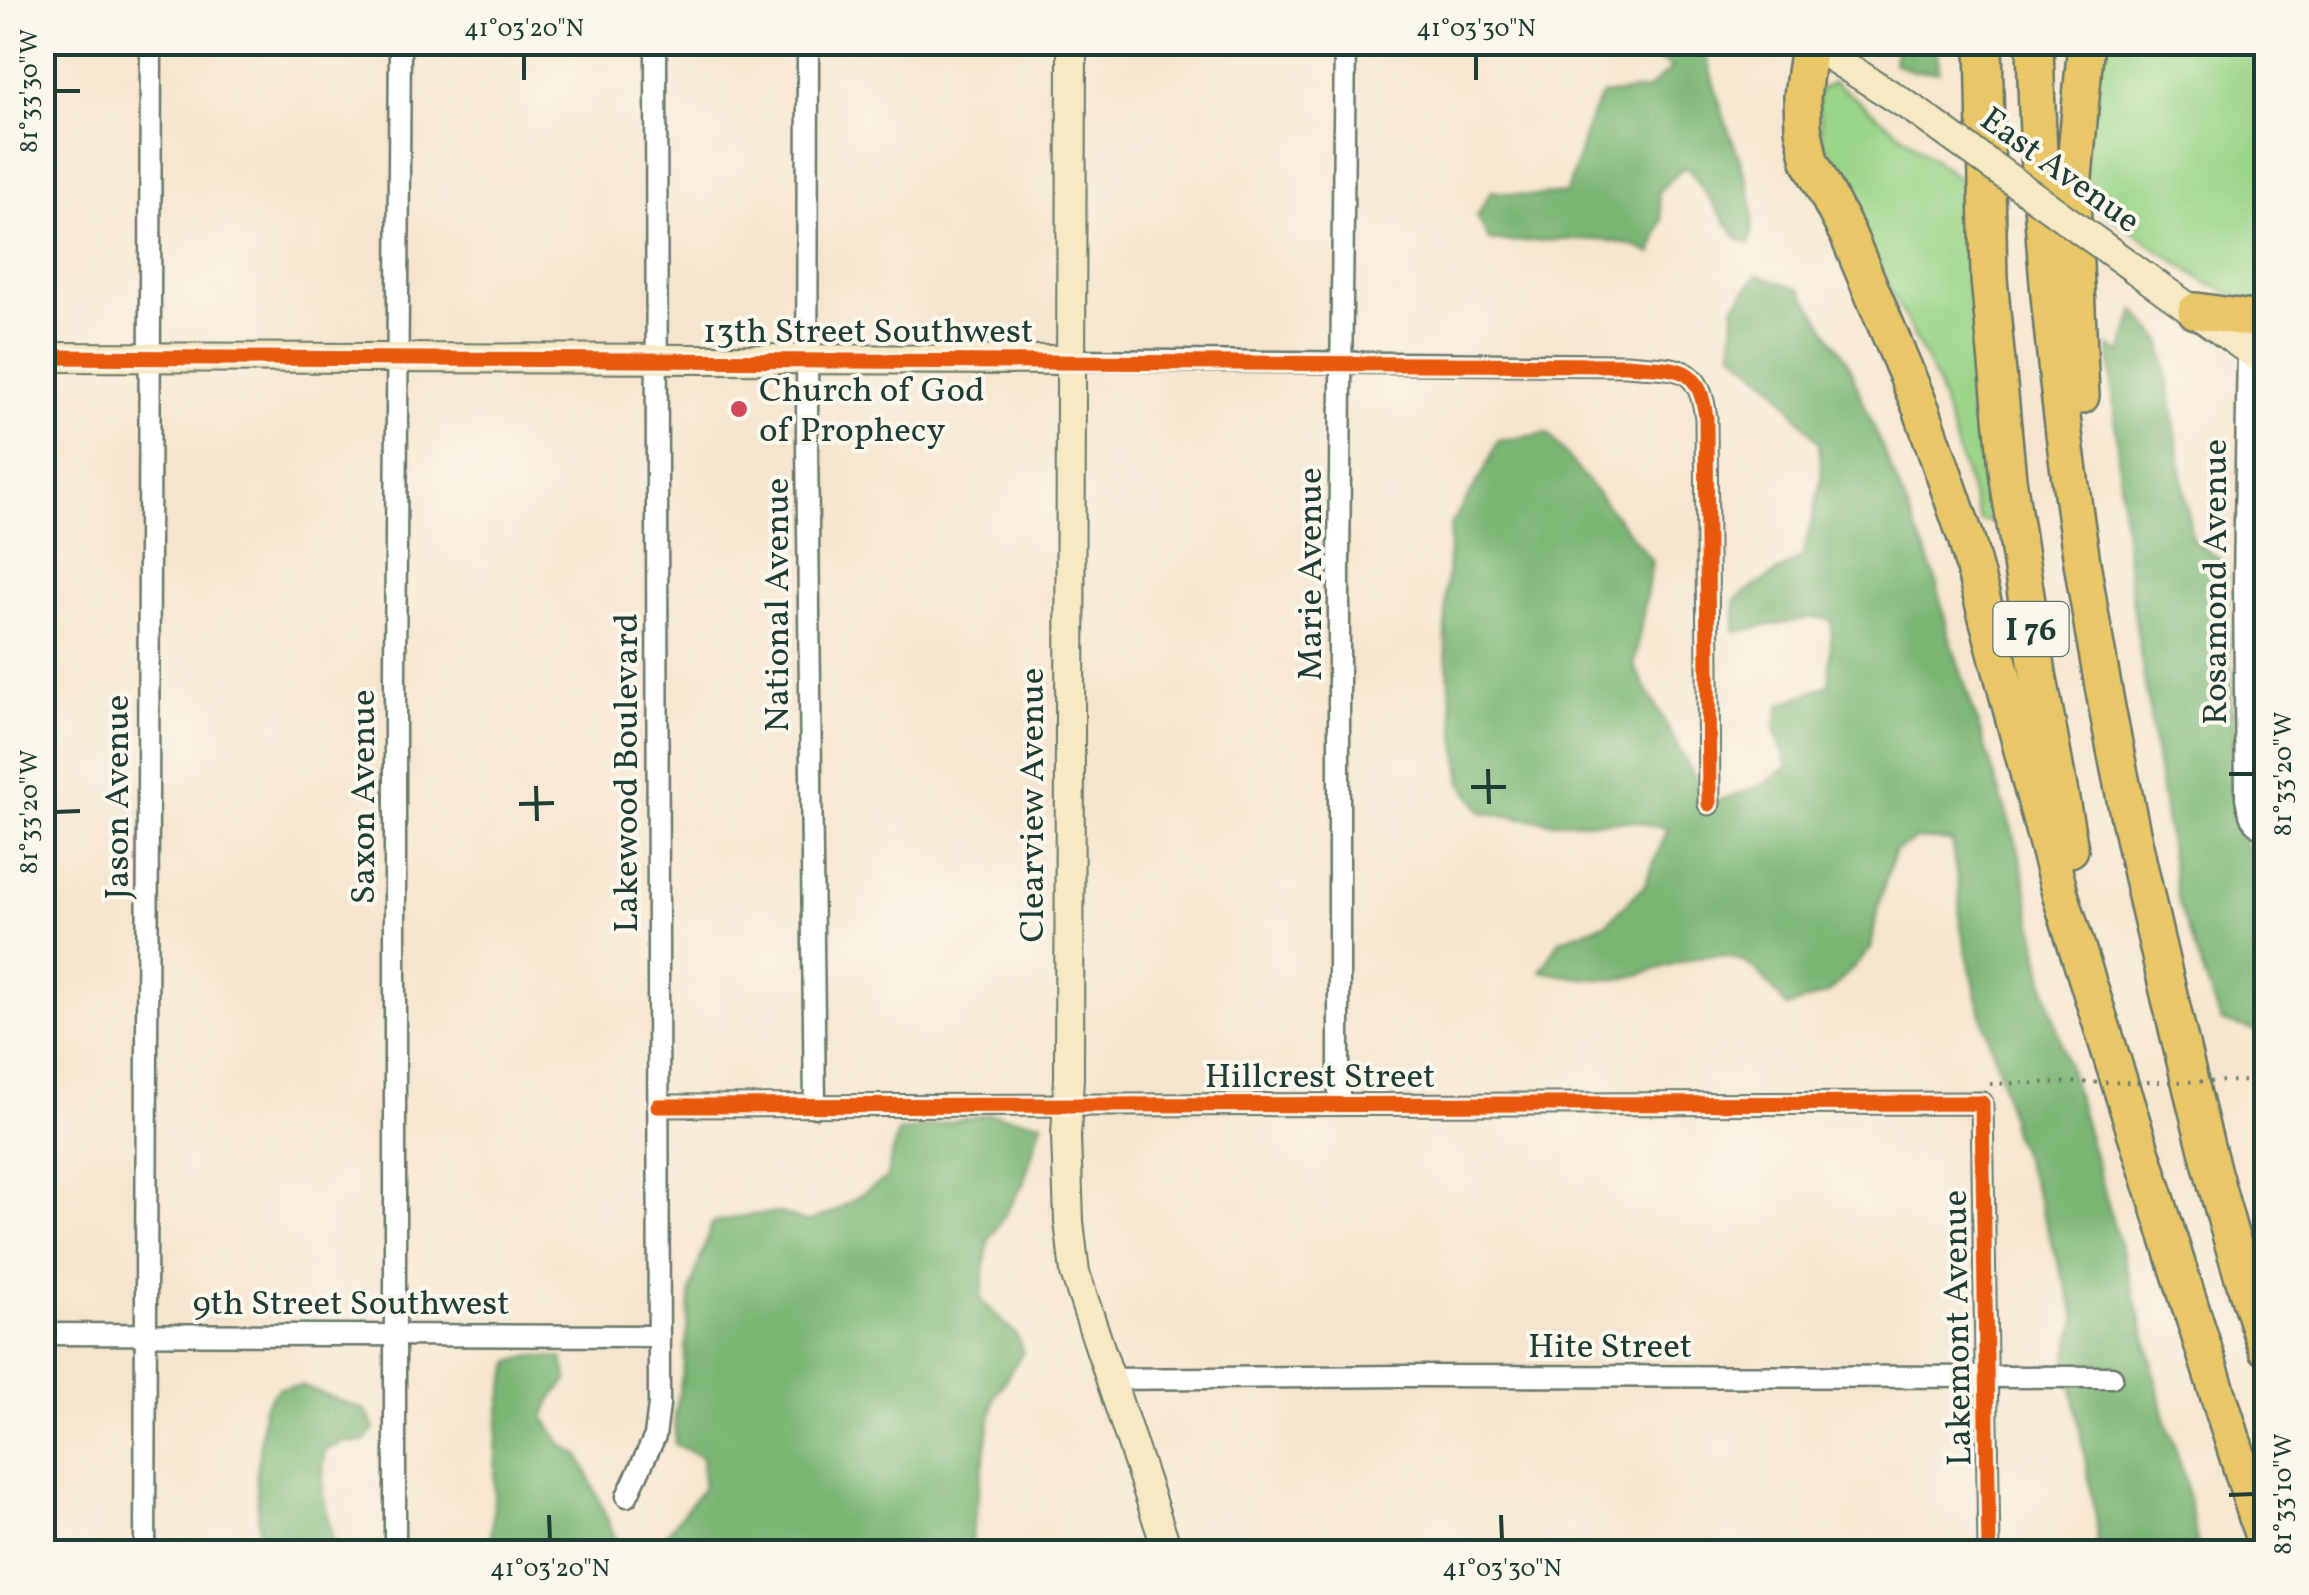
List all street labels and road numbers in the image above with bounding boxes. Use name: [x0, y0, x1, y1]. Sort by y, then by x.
street label: East Avenue: [1969, 97, 2149, 246]
street label: 13th Street Southwest: [703, 309, 1033, 357]
street label: Rosamond Avenue: [2193, 439, 2241, 725]
street label: Marie Avenue: [1288, 467, 1336, 681]
street label: National Avenue: [755, 478, 803, 732]
road number: I 76: [1994, 602, 2068, 656]
street label: Lakewood Boulevard: [604, 613, 652, 933]
street label: Clearview Avenue: [1010, 668, 1058, 942]
street label: Saxon Avenue: [341, 690, 389, 904]
street label: Jason Avenue: [95, 695, 143, 899]
street label: Hillcrest Street: [1205, 1054, 1435, 1102]
street label: Lakemont Avenue: [1933, 1189, 1985, 1467]
street label: 9th Street Southwest: [192, 1281, 510, 1329]
street label: Hite Street: [1528, 1324, 1692, 1372]

